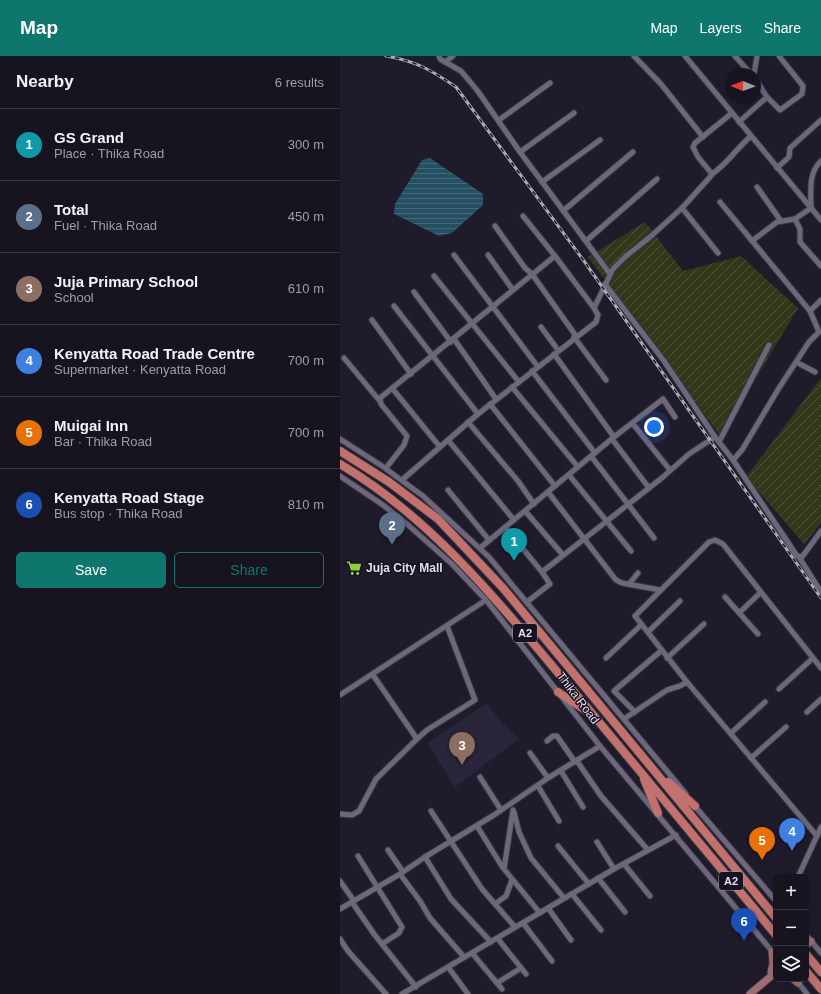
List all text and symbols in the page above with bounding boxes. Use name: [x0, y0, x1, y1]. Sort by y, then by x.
text: Map: [20, 17, 58, 38]
text: Map: [650, 20, 678, 36]
text: Layers: [700, 20, 742, 36]
text: Share: [764, 20, 801, 36]
north arrow: [725, 68, 761, 104]
text: Nearby: [16, 72, 74, 91]
text: 6 results: [275, 75, 324, 90]
text: GS Grand: [54, 129, 124, 146]
text: 1: [25, 137, 33, 152]
text: 300 m: [288, 137, 324, 152]
text: Place · Thika Road: [54, 146, 164, 161]
text: Total: [54, 201, 89, 218]
text: 2: [25, 209, 33, 224]
text: 450 m: [288, 209, 324, 224]
text: Fuel · Thika Road: [54, 218, 157, 233]
text: Juja Primary School: [54, 273, 198, 290]
text: 3: [25, 281, 33, 296]
text: 610 m: [288, 281, 324, 296]
text: School: [54, 290, 94, 305]
text: Kenyatta Road Trade Centre: [54, 345, 255, 362]
text: 4: [25, 353, 33, 368]
text: 700 m: [288, 353, 324, 368]
text: Supermarket · Kenyatta Road: [54, 362, 226, 377]
text: Muigai Inn: [54, 417, 128, 434]
your location: [644, 417, 664, 437]
text: 5: [25, 425, 33, 440]
text: 700 m: [288, 425, 324, 440]
text: Bar · Thika Road: [54, 434, 152, 449]
text: Kenyatta Road Stage: [54, 489, 204, 506]
text: 6: [25, 497, 33, 512]
text: 810 m: [288, 497, 324, 512]
text: Bus stop · Thika Road: [54, 506, 182, 521]
pin: 2: [379, 512, 405, 545]
pin: 1: [501, 528, 527, 561]
button: Save: [16, 552, 166, 588]
button: Share: [174, 552, 324, 588]
supermarket icon: Juja City Mall: [345, 559, 363, 577]
place label: Juja City Mall: [366, 561, 443, 575]
road number: A2: [513, 624, 537, 642]
street label: Thika Road: [554, 669, 602, 727]
pin: 3: [449, 732, 475, 765]
pin: 4: [779, 818, 805, 851]
pin: 5: [749, 827, 775, 860]
road number: A2: [719, 872, 743, 890]
map controls: [773, 874, 809, 982]
button: +: [773, 874, 809, 910]
pin: 6: [731, 908, 757, 941]
button: −: [773, 910, 809, 946]
button: layers: [773, 946, 809, 982]

